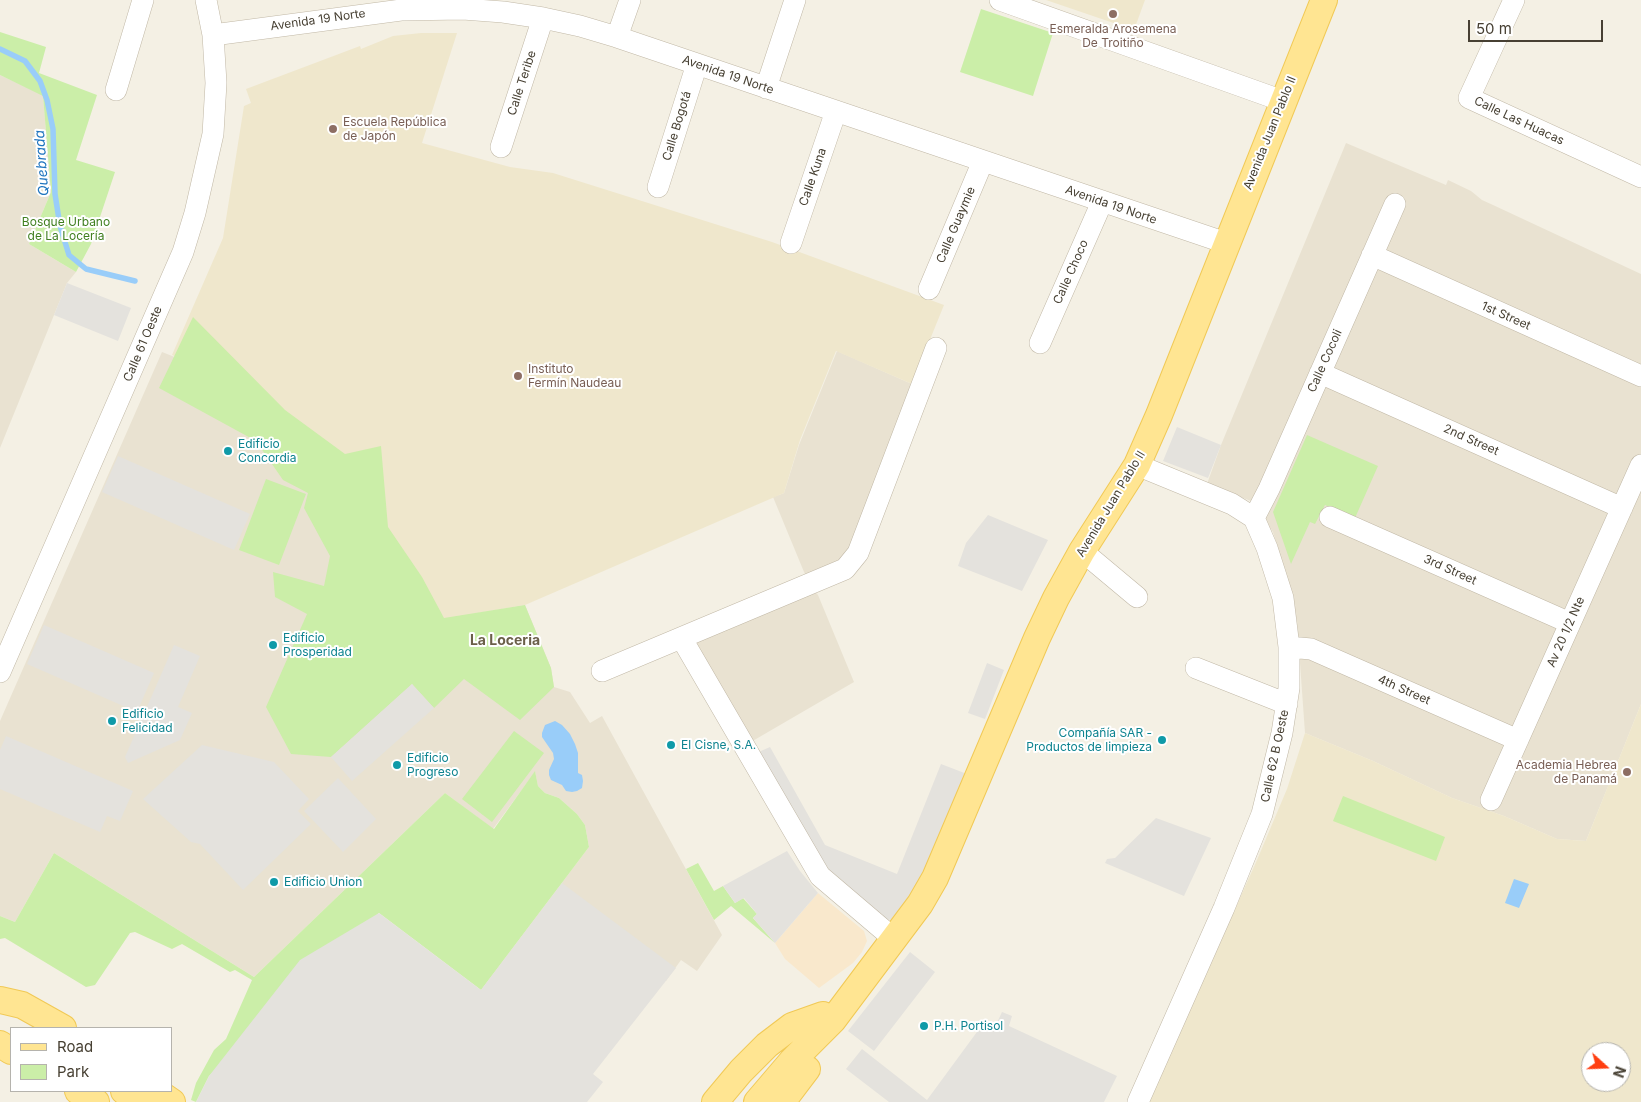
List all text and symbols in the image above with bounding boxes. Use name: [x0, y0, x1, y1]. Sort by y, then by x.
street label: Avenida 19 Norte: [270, 6, 366, 34]
marker: Esmeralda Arosemena De Troitiño: [1107, 8, 1119, 20]
scale bar: [1471, 10, 1606, 42]
text: 50 m: [1476, 19, 1512, 38]
place label: Esmeralda Arosemena De Troitiño: [1049, 22, 1177, 50]
street label: Calle Teribe: [505, 49, 539, 117]
street label: Avenida 19 Norte: [680, 53, 776, 97]
street label: Avenida Juan Pablo II: [1241, 74, 1299, 192]
street label: Calle Bogotá: [660, 89, 694, 163]
street label: Calle Las Huacas: [1472, 94, 1566, 148]
place label: Escuela República de Japón: [343, 115, 446, 143]
marker: Escuela República de Japón: [327, 123, 339, 135]
water label: Quebrada: [31, 129, 53, 197]
street label: Calle Kuna: [796, 146, 830, 208]
street label: Avenida 19 Norte: [1063, 183, 1159, 227]
street label: Calle Guaymie: [933, 185, 979, 265]
park label: Bosque Urbano de La Locería: [22, 215, 110, 243]
street label: Calle Choco: [1050, 238, 1092, 306]
street label: 1st Street: [1479, 299, 1533, 333]
street label: Calle 61 Oeste: [121, 304, 165, 384]
street label: Calle Cocoli: [1305, 327, 1345, 395]
place label: Instituto Fermín Naudeau: [528, 362, 621, 390]
marker: Instituto Fermín Naudeau: [512, 370, 524, 382]
street label: 2nd Street: [1441, 421, 1501, 459]
place label: Edificio Concordia: [238, 437, 296, 465]
marker: Edificio Concordia: [222, 445, 234, 457]
street label: Avenida Juan Pablo II: [1074, 448, 1148, 560]
street label: 3rd Street: [1421, 552, 1479, 588]
street label: Av 20 1/2 Nte: [1544, 594, 1588, 670]
place label: Edificio Prosperidad: [283, 631, 352, 659]
district label: La Loceria: [470, 633, 540, 649]
marker: Edificio Prosperidad: [267, 639, 279, 651]
street label: 4th Street: [1375, 672, 1433, 708]
place label: Edificio Felicidad: [122, 707, 173, 735]
street label: Calle 62 B Oeste: [1258, 708, 1292, 804]
marker: Edificio Felicidad: [106, 715, 118, 727]
place label: Compañía SAR - Productos de limpieza: [1026, 726, 1152, 754]
marker: Compañía SAR - Productos de limpieza: [1156, 734, 1168, 746]
place label: El Cisne, S.A.: [681, 738, 756, 752]
marker: El Cisne, S.A.: [665, 739, 677, 751]
place label: Edificio Progreso: [407, 751, 458, 779]
place label: Academia Hebrea de Panamá: [1516, 758, 1617, 786]
marker: Edificio Progreso: [391, 759, 403, 771]
marker: Academia Hebrea de Panamá: [1621, 766, 1633, 778]
place label: Edificio Union: [284, 875, 362, 889]
marker: Edificio Union: [268, 876, 280, 888]
place label: P.H. Portisol: [934, 1019, 1003, 1033]
marker: P.H. Portisol: [918, 1020, 930, 1032]
legend: [10, 1027, 172, 1092]
text: Road: [57, 1037, 93, 1056]
north arrow: [1581, 1042, 1631, 1092]
text: Park: [57, 1062, 89, 1081]
text: N: [1610, 1064, 1629, 1080]

